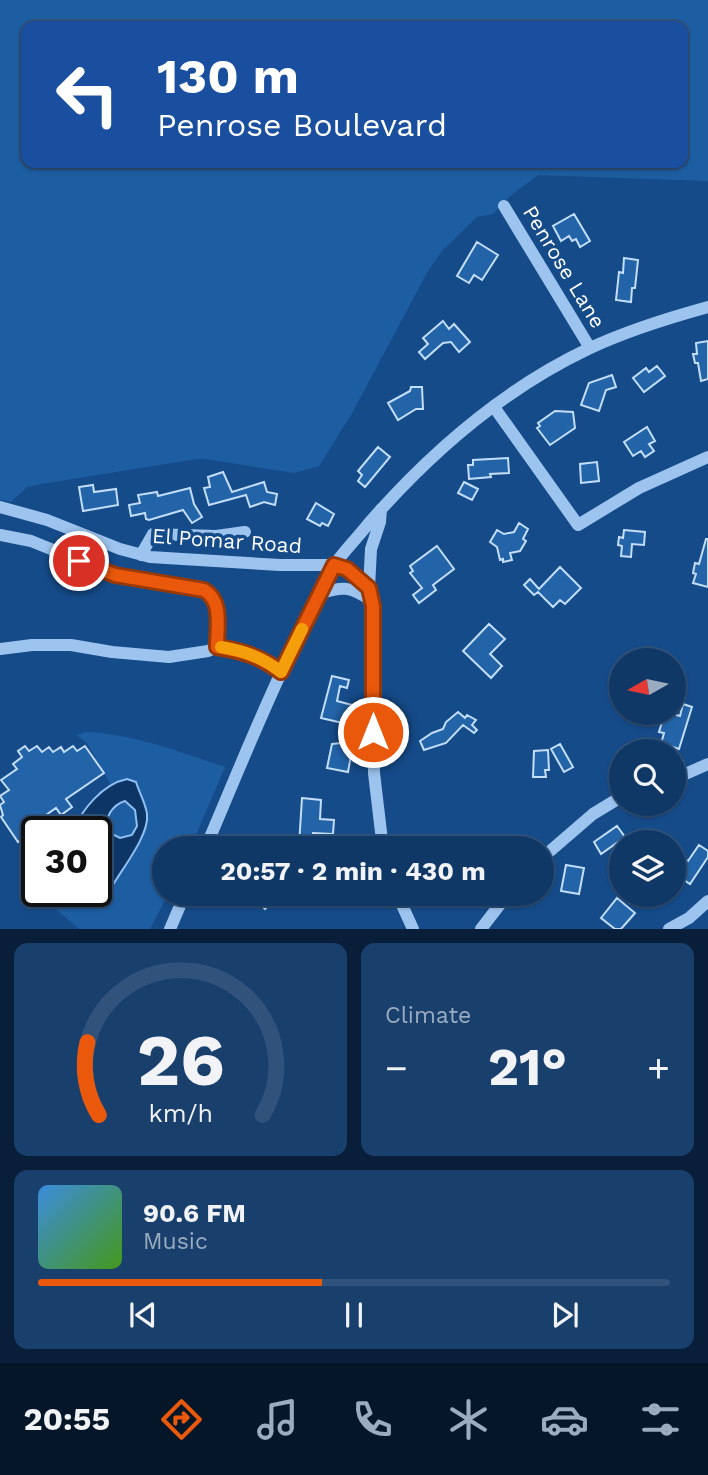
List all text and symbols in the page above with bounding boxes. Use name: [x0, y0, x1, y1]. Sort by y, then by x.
text: 130 m: [157, 47, 299, 105]
icon: left: [42, 49, 133, 140]
text: Penrose Boulevard: [157, 106, 447, 144]
street label: Penrose Lane: [518, 201, 611, 333]
street label: El Pomar Road: [151, 523, 303, 558]
pin: [49, 531, 109, 591]
icon: arrive: [60, 542, 98, 580]
north arrow: [609, 648, 686, 724]
map controls: [609, 648, 686, 907]
position arrow: [336, 695, 410, 769]
button: search: [609, 739, 686, 816]
speed limit sign: 30: [21, 816, 112, 907]
button: layers: [609, 830, 686, 907]
text: 20:57 · 2 min · 430 m: [220, 856, 486, 886]
text: Climate: [385, 1002, 471, 1029]
text: 26: [136, 1018, 225, 1104]
text: 21°: [488, 1037, 567, 1098]
text: −: [385, 1046, 408, 1090]
text: +: [647, 1046, 670, 1090]
text: km/h: [148, 1099, 213, 1128]
text: 90.6 FM: [143, 1198, 246, 1228]
text: Music: [143, 1228, 208, 1255]
icon: previous: [124, 1296, 162, 1334]
icon: pause: [335, 1296, 373, 1334]
icon: next: [546, 1296, 584, 1334]
icon: directions: [157, 1395, 206, 1444]
icon: music: [253, 1395, 302, 1444]
icon: phone: [348, 1395, 397, 1444]
icon: climate: [444, 1395, 493, 1444]
icon: car: [540, 1395, 589, 1444]
icon: filters: [636, 1395, 685, 1444]
text: 20:55: [23, 1400, 110, 1438]

